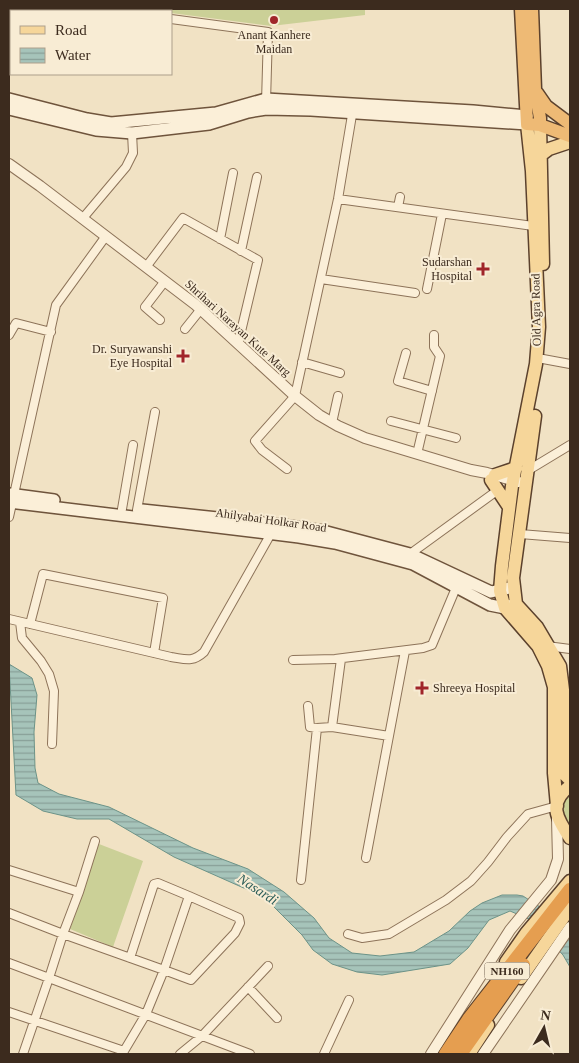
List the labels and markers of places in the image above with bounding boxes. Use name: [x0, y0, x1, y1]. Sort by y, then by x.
marker: Anant Kanhere Maidan: [268, 14, 280, 26]
place label: Anant Kanhere Maidan: [238, 28, 310, 56]
place label: Sudarshan Hospital: [422, 255, 473, 283]
marker: Sudarshan Hospital: [476, 262, 490, 276]
place label: Dr. Suryawanshi Eye Hospital: [92, 342, 173, 370]
marker: Dr. Suryawanshi Eye Hospital: [176, 349, 190, 363]
marker: Shreeya Hospital: [415, 681, 429, 695]
place label: Shreeya Hospital: [433, 681, 516, 695]

